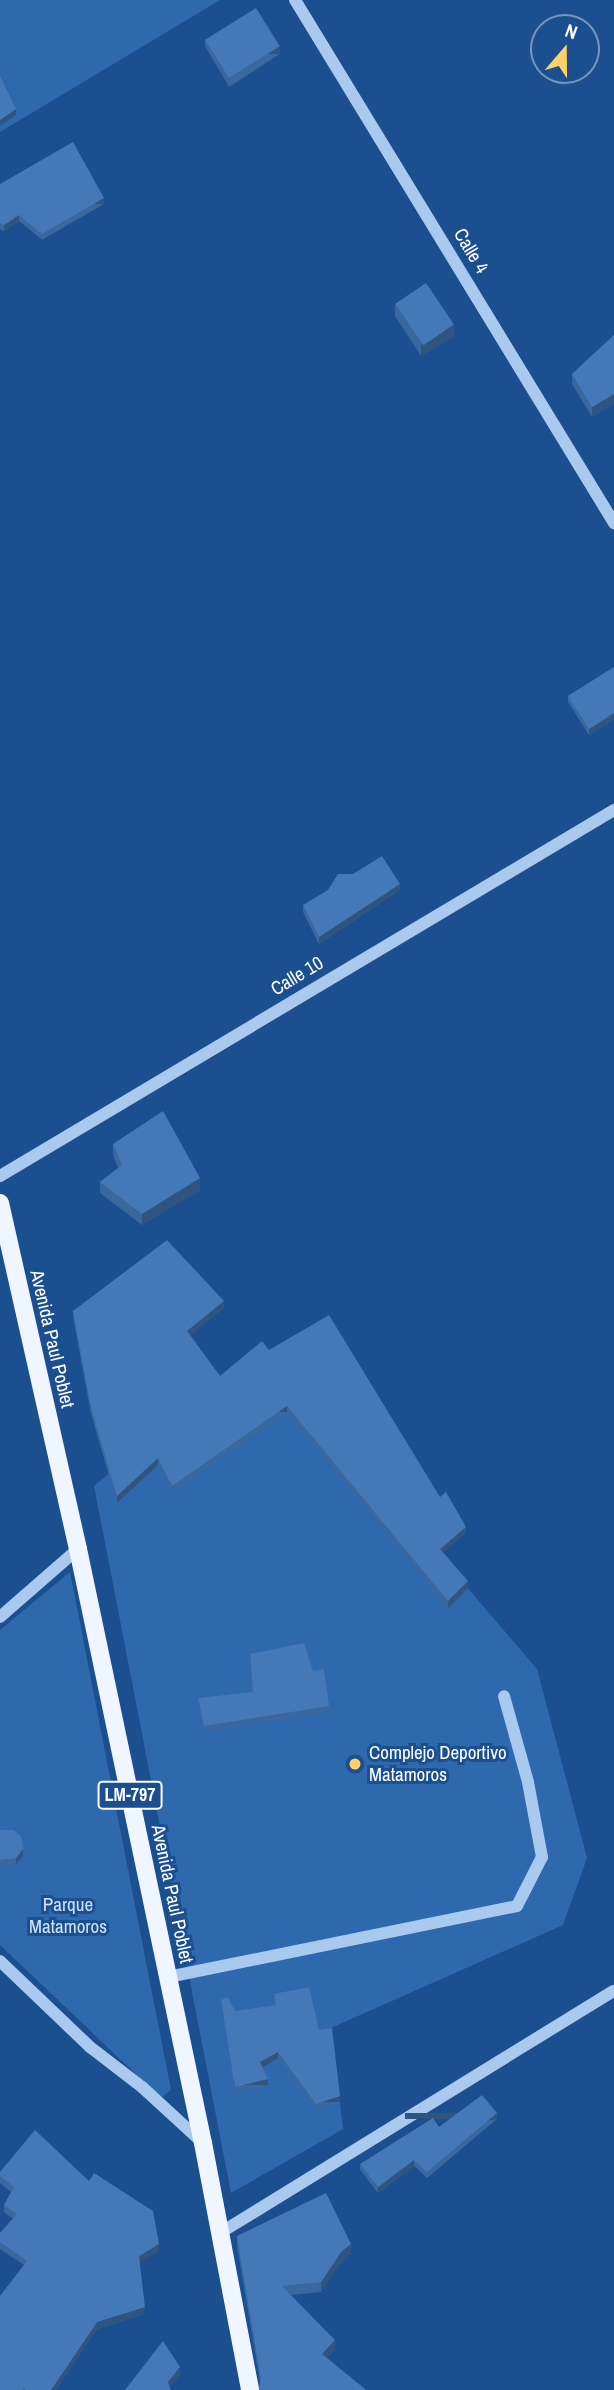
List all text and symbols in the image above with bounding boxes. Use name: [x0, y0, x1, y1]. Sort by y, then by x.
north arrow: [530, 14, 600, 84]
text: N: [562, 17, 581, 45]
street label: Calle 4: [449, 224, 493, 278]
street label: Calle 10: [267, 952, 327, 1000]
street label: Avenida Paul Poblet: [25, 1268, 79, 1410]
place label: Complejo Deportivo Matamoros: [369, 1742, 507, 1786]
marker: Complejo Deportivo Matamoros: [347, 1756, 363, 1772]
road number: LM-797: [97, 1780, 163, 1810]
street label: Avenida Paul Poblet: [146, 1823, 198, 1965]
park label: Parque Matamoros: [29, 1894, 107, 1938]

